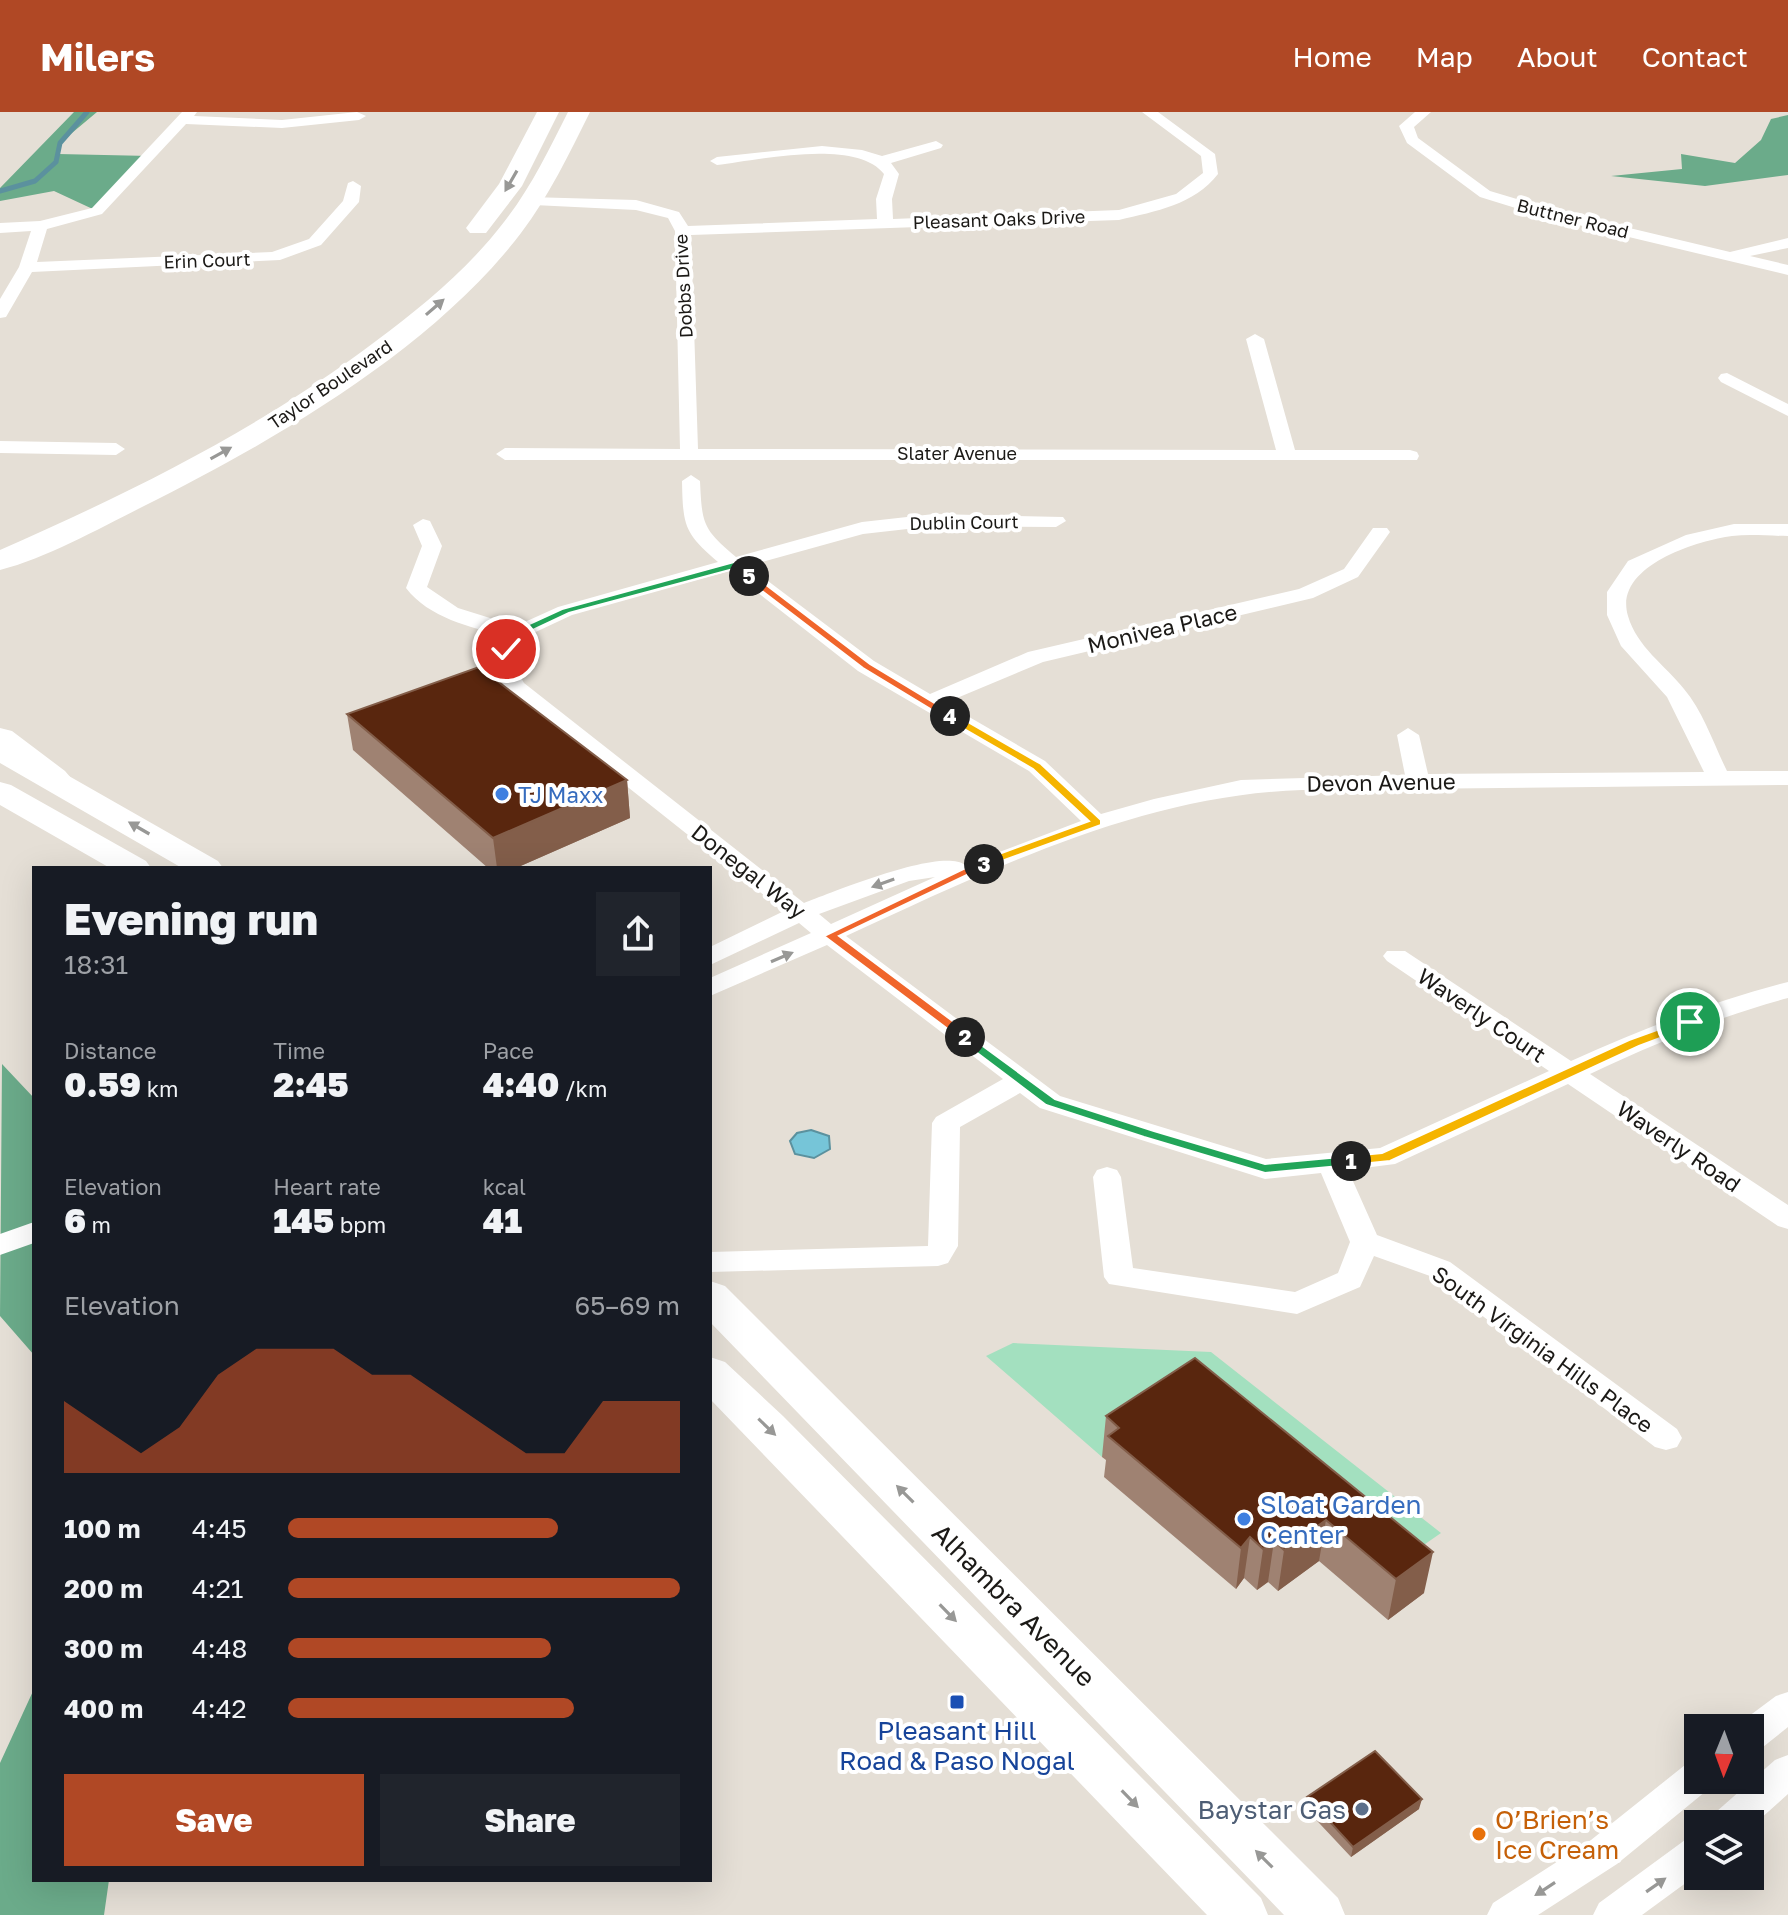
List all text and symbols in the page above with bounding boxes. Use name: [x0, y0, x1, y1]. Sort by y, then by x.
text: Milers: [40, 34, 155, 79]
text: Home: [1293, 40, 1372, 73]
text: Map: [1416, 40, 1473, 73]
text: About: [1517, 40, 1598, 73]
text: Contact: [1642, 40, 1748, 73]
one-way arrow: [504, 170, 518, 192]
street label: Buttner Road: [1515, 193, 1631, 243]
street label: Pleasant Oaks Drive: [912, 205, 1086, 233]
street label: Dobbs Drive: [669, 233, 697, 339]
street label: Erin Court: [163, 247, 251, 273]
one-way arrow: [425, 299, 445, 316]
street label: Taylor Boulevard: [264, 335, 396, 433]
street label: Slater Avenue: [897, 442, 1017, 464]
one-way arrow: [209, 446, 232, 459]
street label: Dublin Court: [909, 510, 1019, 534]
pin: 5: [729, 556, 769, 596]
text: 5: [742, 562, 756, 589]
street label: Monivea Place: [1085, 598, 1239, 658]
pin: [472, 615, 540, 683]
icon: check: [484, 627, 528, 671]
pin: 4: [930, 696, 970, 736]
text: 4: [943, 702, 957, 729]
street label: Devon Avenue: [1306, 767, 1456, 797]
place label: TJ Maxx: [518, 781, 603, 808]
marker: TJ Maxx: [493, 785, 511, 803]
street label: Donegal Way: [686, 818, 812, 924]
one-way arrow: [128, 822, 150, 836]
pin: 3: [964, 844, 1004, 884]
text: 3: [977, 850, 991, 877]
one-way arrow: [870, 877, 894, 890]
text: Evening run: [64, 892, 318, 945]
button: share: [596, 892, 680, 976]
text: 18:31: [64, 949, 128, 980]
one-way arrow: [770, 950, 794, 963]
street label: Waverly Court: [1413, 962, 1551, 1068]
pin: [1656, 988, 1724, 1056]
icon: arrive: [1668, 1000, 1712, 1044]
pin: 2: [945, 1017, 985, 1057]
text: 2: [958, 1023, 972, 1050]
text: Distance: [64, 1037, 156, 1064]
text: Time: [273, 1037, 325, 1064]
text: Pace: [483, 1037, 534, 1064]
text: 0.59: [64, 1064, 141, 1104]
text: 2:45: [273, 1064, 349, 1104]
text: 4:40: [483, 1064, 560, 1104]
text: km: [141, 1075, 179, 1102]
text: /km: [560, 1075, 607, 1102]
street label: Waverly Road: [1612, 1095, 1746, 1197]
pin: 1: [1331, 1141, 1371, 1181]
text: 1: [1345, 1147, 1357, 1174]
text: Elevation: [64, 1173, 162, 1200]
text: Heart rate: [273, 1173, 381, 1200]
text: kcal: [483, 1173, 526, 1200]
text: 6: [64, 1200, 86, 1240]
text: 145: [273, 1200, 334, 1240]
text: 41: [483, 1200, 522, 1240]
text: m: [86, 1211, 111, 1238]
text: bpm: [334, 1211, 386, 1238]
street label: South Virginia Hills Place: [1427, 1260, 1659, 1438]
text: Elevation: [64, 1290, 180, 1321]
text: 65–69 m: [574, 1290, 680, 1321]
one-way arrow: [757, 1417, 776, 1436]
one-way arrow: [896, 1485, 915, 1504]
place label: Sloat Garden Center: [1260, 1489, 1422, 1550]
marker: Sloat Garden Center: [1235, 1510, 1253, 1528]
text: 100 m: [64, 1513, 140, 1544]
text: 4:45: [192, 1513, 247, 1544]
street label: Alhambra Avenue: [926, 1517, 1102, 1693]
text: 200 m: [64, 1573, 143, 1604]
text: 4:21: [192, 1573, 243, 1604]
one-way arrow: [938, 1603, 957, 1622]
text: 300 m: [64, 1633, 143, 1664]
text: 4:48: [192, 1633, 247, 1664]
text: 400 m: [64, 1693, 143, 1724]
text: 4:42: [192, 1693, 247, 1724]
marker: Pleasant Hill Road & Paso Nogal: [948, 1693, 966, 1711]
north arrow: [1684, 1714, 1764, 1794]
map controls: [1684, 1714, 1764, 1890]
place label: Pleasant Hill Road & Paso Nogal: [839, 1715, 1075, 1776]
button: Save: [64, 1774, 364, 1866]
button: Share: [380, 1774, 680, 1866]
one-way arrow: [1120, 1789, 1138, 1808]
place label: Baystar Gas: [1198, 1794, 1346, 1825]
marker: Baystar Gas: [1353, 1800, 1371, 1818]
place label: O’Brien’s Ice Cream: [1495, 1804, 1619, 1865]
button: layers: [1684, 1810, 1764, 1890]
marker: O’Brien’s Ice Cream: [1470, 1825, 1488, 1843]
one-way arrow: [1255, 1850, 1274, 1869]
one-way arrow: [1645, 1877, 1666, 1892]
one-way arrow: [1535, 1882, 1556, 1897]

